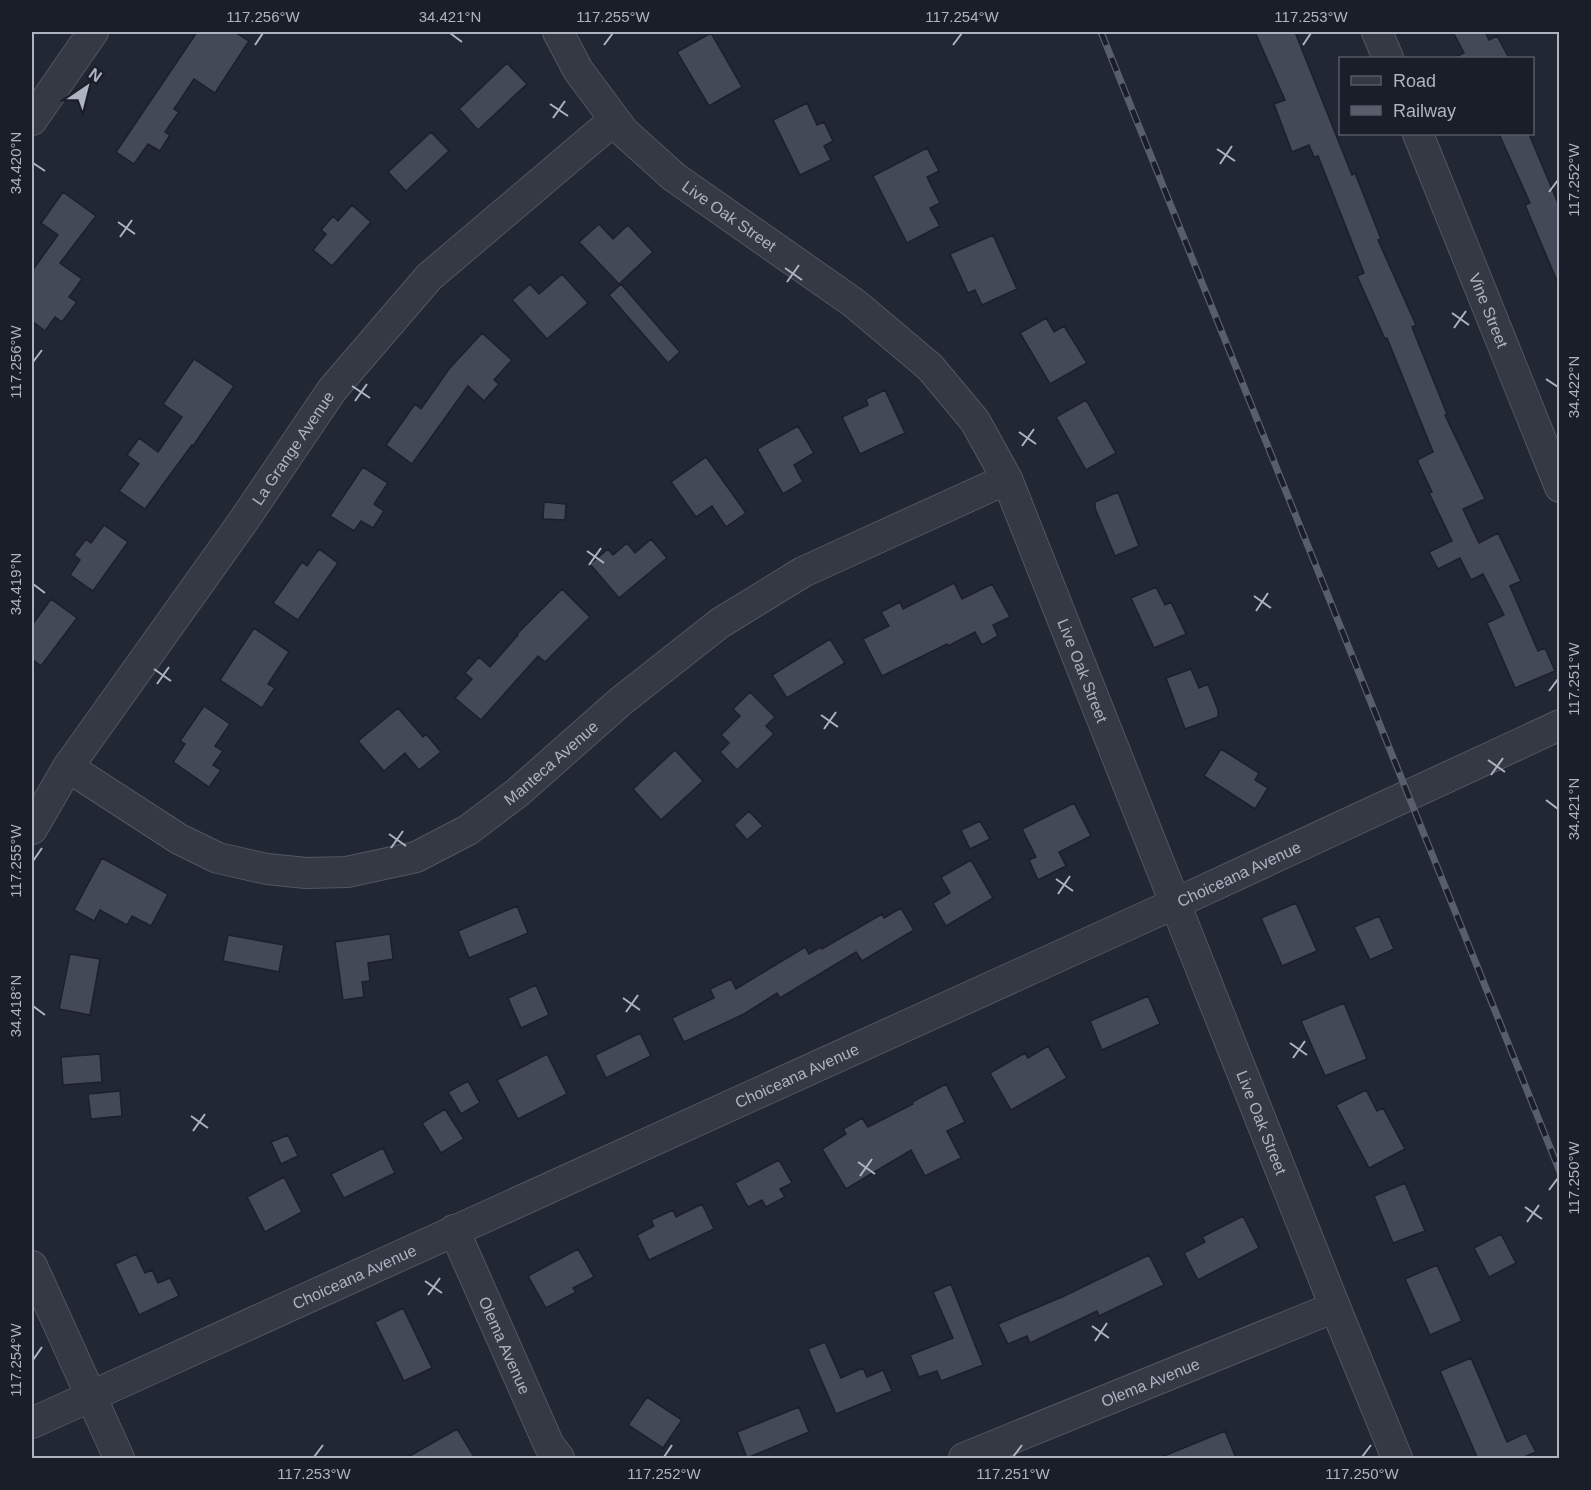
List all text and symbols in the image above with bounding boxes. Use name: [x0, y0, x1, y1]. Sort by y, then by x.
text: 117.256°W: [226, 8, 300, 25]
text: 34.421°N: [419, 8, 481, 25]
text: 117.255°W: [576, 8, 650, 25]
text: 117.254°W: [925, 8, 999, 25]
text: 117.253°W: [1274, 8, 1348, 25]
north arrow: [57, 57, 117, 117]
legend: [1339, 57, 1534, 135]
text: N: [86, 65, 105, 85]
text: Road: [1393, 71, 1436, 91]
text: Railway: [1393, 101, 1456, 121]
text: 34.420°N: [7, 132, 24, 194]
text: 117.252°W: [1565, 143, 1582, 217]
street label: Live Oak Street: [679, 178, 780, 255]
street label: Vine Street: [1466, 271, 1511, 351]
text: 117.256°W: [7, 325, 24, 399]
text: 34.422°N: [1565, 356, 1582, 418]
street label: La Grange Avenue: [249, 388, 338, 508]
text: 34.419°N: [7, 553, 24, 615]
street label: Live Oak Street: [1054, 616, 1111, 726]
text: 117.251°W: [1565, 642, 1582, 716]
street label: Manteca Avenue: [501, 718, 602, 809]
text: 34.421°N: [1565, 778, 1582, 840]
text: 117.255°W: [7, 824, 24, 898]
street label: Choiceana Avenue: [1175, 838, 1304, 910]
text: 34.418°N: [7, 975, 24, 1037]
street label: Choiceana Avenue: [732, 1040, 862, 1111]
street label: Live Oak Street: [1233, 1068, 1290, 1177]
text: 117.250°W: [1565, 1141, 1582, 1215]
street label: Choiceana Avenue: [290, 1241, 419, 1312]
street label: Olema Avenue: [476, 1294, 533, 1397]
text: 117.254°W: [7, 1323, 24, 1397]
street label: Olema Avenue: [1099, 1355, 1202, 1410]
text: 117.253°W: [277, 1465, 351, 1482]
text: 117.252°W: [627, 1465, 701, 1482]
text: 117.251°W: [976, 1465, 1050, 1482]
text: 117.250°W: [1325, 1465, 1399, 1482]

